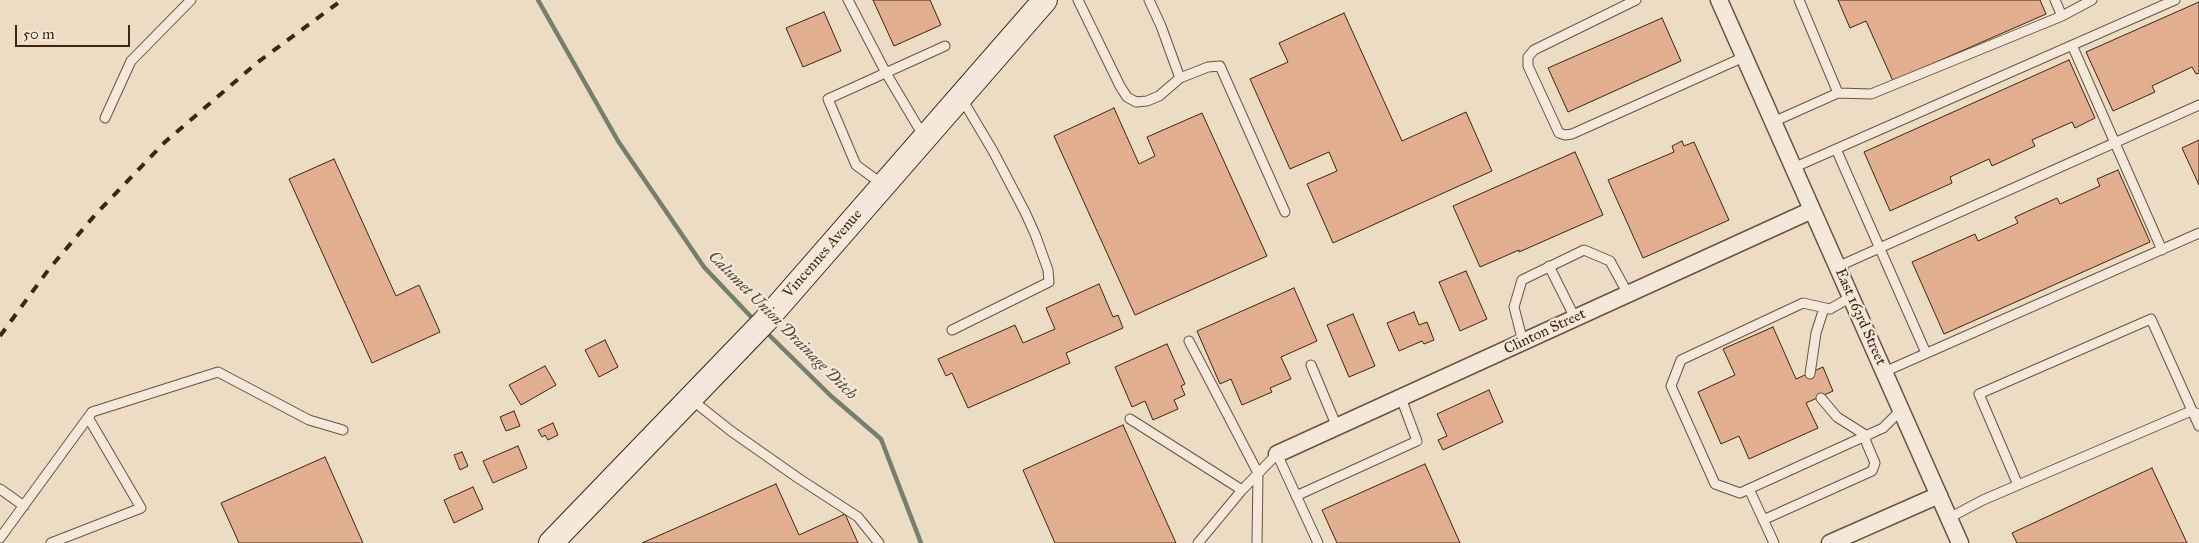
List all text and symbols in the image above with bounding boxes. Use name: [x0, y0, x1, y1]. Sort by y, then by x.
scale bar: [18, 15, 132, 47]
text: 50 m: [23, 25, 55, 43]
street label: Vincennes Avenue: [780, 206, 866, 302]
water label: Calumet Union Drainage Ditch: [704, 248, 860, 404]
street label: East 163rd Street: [1831, 266, 1889, 368]
street label: Clinton Street: [1501, 305, 1589, 359]

